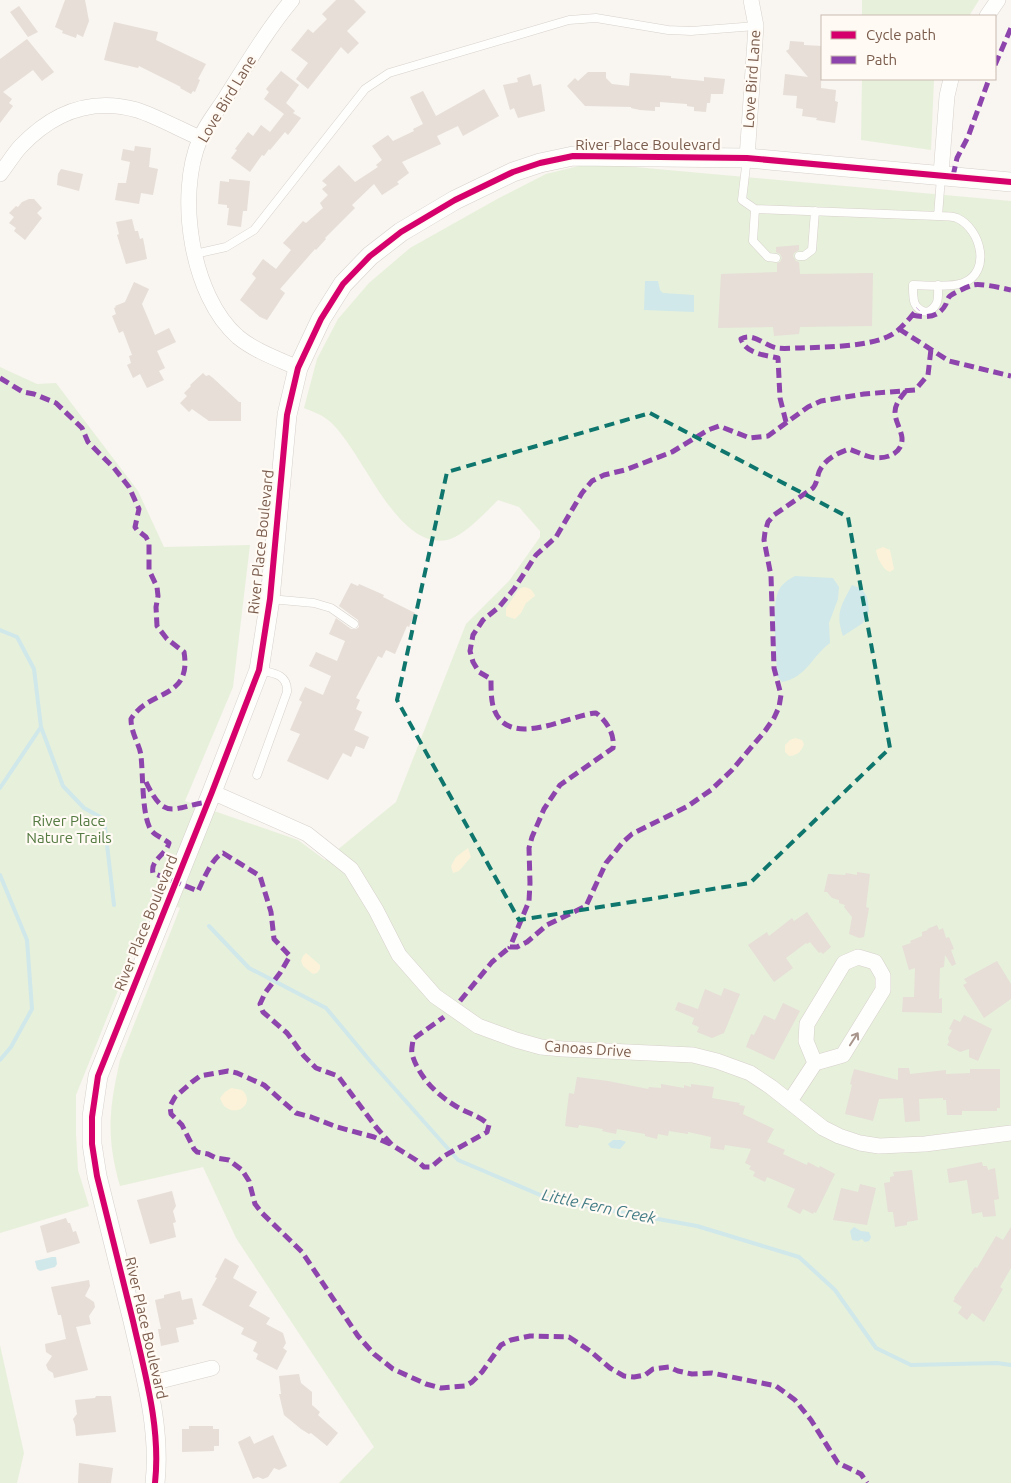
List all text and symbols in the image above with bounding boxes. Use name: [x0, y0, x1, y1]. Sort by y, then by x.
legend: [821, 15, 996, 80]
text: Cycle path: [866, 26, 936, 43]
street label: Love Bird Lane: [740, 29, 763, 129]
text: Path: [866, 51, 897, 68]
street label: Love Bird Lane: [194, 52, 259, 145]
street label: River Place Boulevard: [575, 136, 721, 153]
street label: River Place Boulevard: [244, 469, 277, 615]
park label: River Place Nature Trails: [26, 812, 112, 846]
street label: River Place Boulevard: [110, 852, 181, 993]
one-way arrow: [849, 1032, 859, 1046]
street label: Canoas Drive: [544, 1037, 632, 1060]
water label: Little Fern Creek: [540, 1185, 658, 1227]
street label: River Place Boulevard: [122, 1255, 171, 1401]

